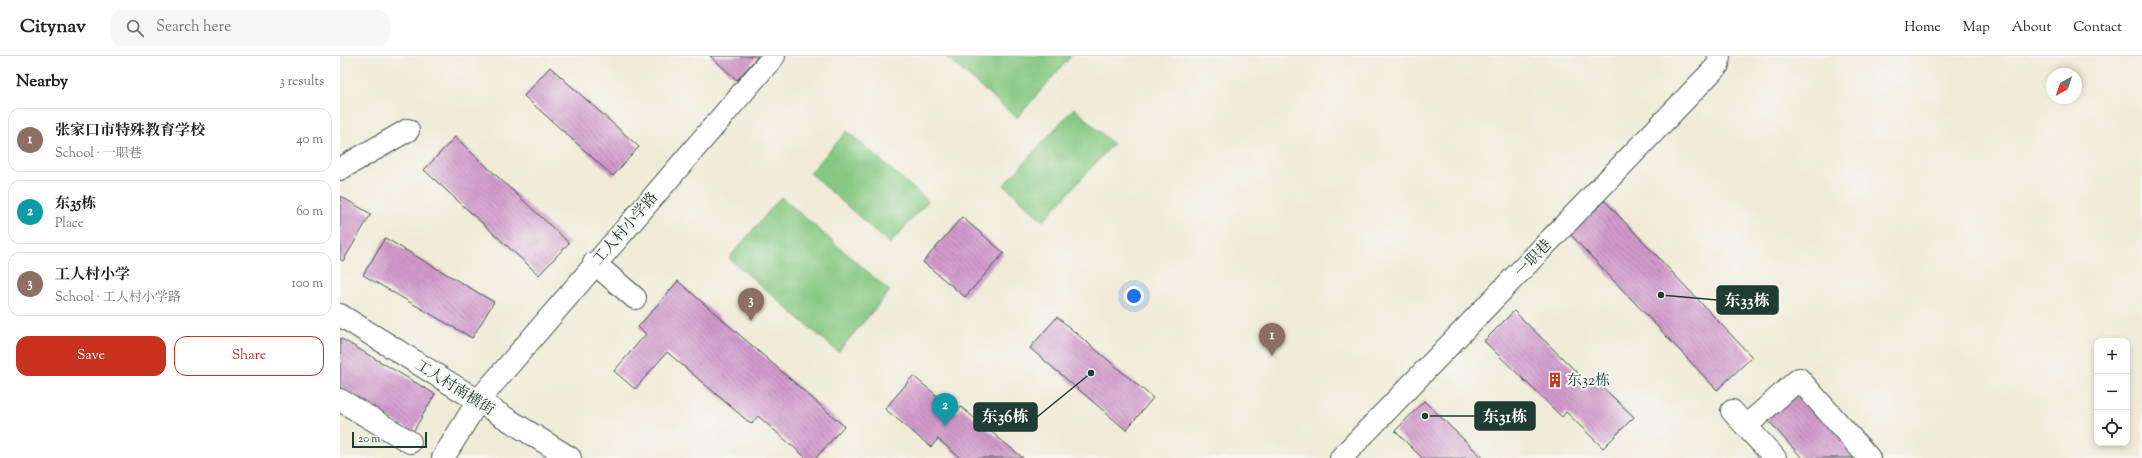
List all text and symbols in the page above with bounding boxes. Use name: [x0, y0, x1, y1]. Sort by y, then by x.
search box: [110, 10, 390, 46]
text: Citynav: [20, 14, 86, 41]
icon: search: [124, 17, 146, 39]
text: Search here: [156, 17, 231, 38]
text: Home: [1904, 18, 1941, 38]
text: Map: [1963, 18, 1990, 38]
text: About: [2012, 18, 2051, 38]
text: Contact: [2073, 18, 2122, 38]
north arrow: [2046, 68, 2082, 104]
text: Nearby: [16, 70, 68, 94]
text: 3 results: [279, 73, 324, 91]
text: 张家口市特殊教育学校: [55, 121, 205, 142]
text: 1: [28, 131, 32, 149]
text: 40 m: [296, 131, 323, 149]
text: School · 一职巷: [55, 145, 142, 163]
street label: 工人村小学路: [589, 188, 664, 270]
text: 东35栋: [55, 194, 96, 215]
text: 2: [27, 203, 33, 221]
text: 60 m: [296, 203, 323, 221]
text: Place: [55, 215, 84, 233]
street label: 一职巷: [1511, 236, 1557, 283]
text: 工人村小学: [55, 265, 130, 286]
text: 3: [27, 275, 33, 293]
text: 100 m: [291, 275, 323, 293]
your location: [1124, 286, 1144, 306]
callout: 东33栋: [1717, 286, 1778, 314]
pin: 3: [738, 288, 764, 321]
text: School · 工人村小学路: [55, 289, 181, 307]
text: 东33栋: [1725, 291, 1769, 314]
pin: 1: [1259, 323, 1285, 356]
button: Save: [16, 336, 166, 376]
button: Share: [174, 336, 324, 376]
map controls: [2094, 338, 2130, 446]
button: +: [2094, 338, 2130, 374]
street label: 工人村南横街: [410, 356, 498, 421]
building icon: 东32栋: [1546, 371, 1564, 389]
place label: 东32栋: [1567, 371, 1610, 392]
button: −: [2094, 374, 2130, 410]
pin: 2: [932, 393, 958, 426]
callout: 东31栋: [1475, 402, 1535, 430]
callout: 东36栋: [974, 403, 1037, 431]
text: 东36栋: [982, 407, 1028, 430]
text: 东31栋: [1483, 407, 1527, 430]
button: locate: [2094, 410, 2130, 446]
scale bar: [352, 430, 427, 449]
text: 20 m: [358, 431, 380, 447]

